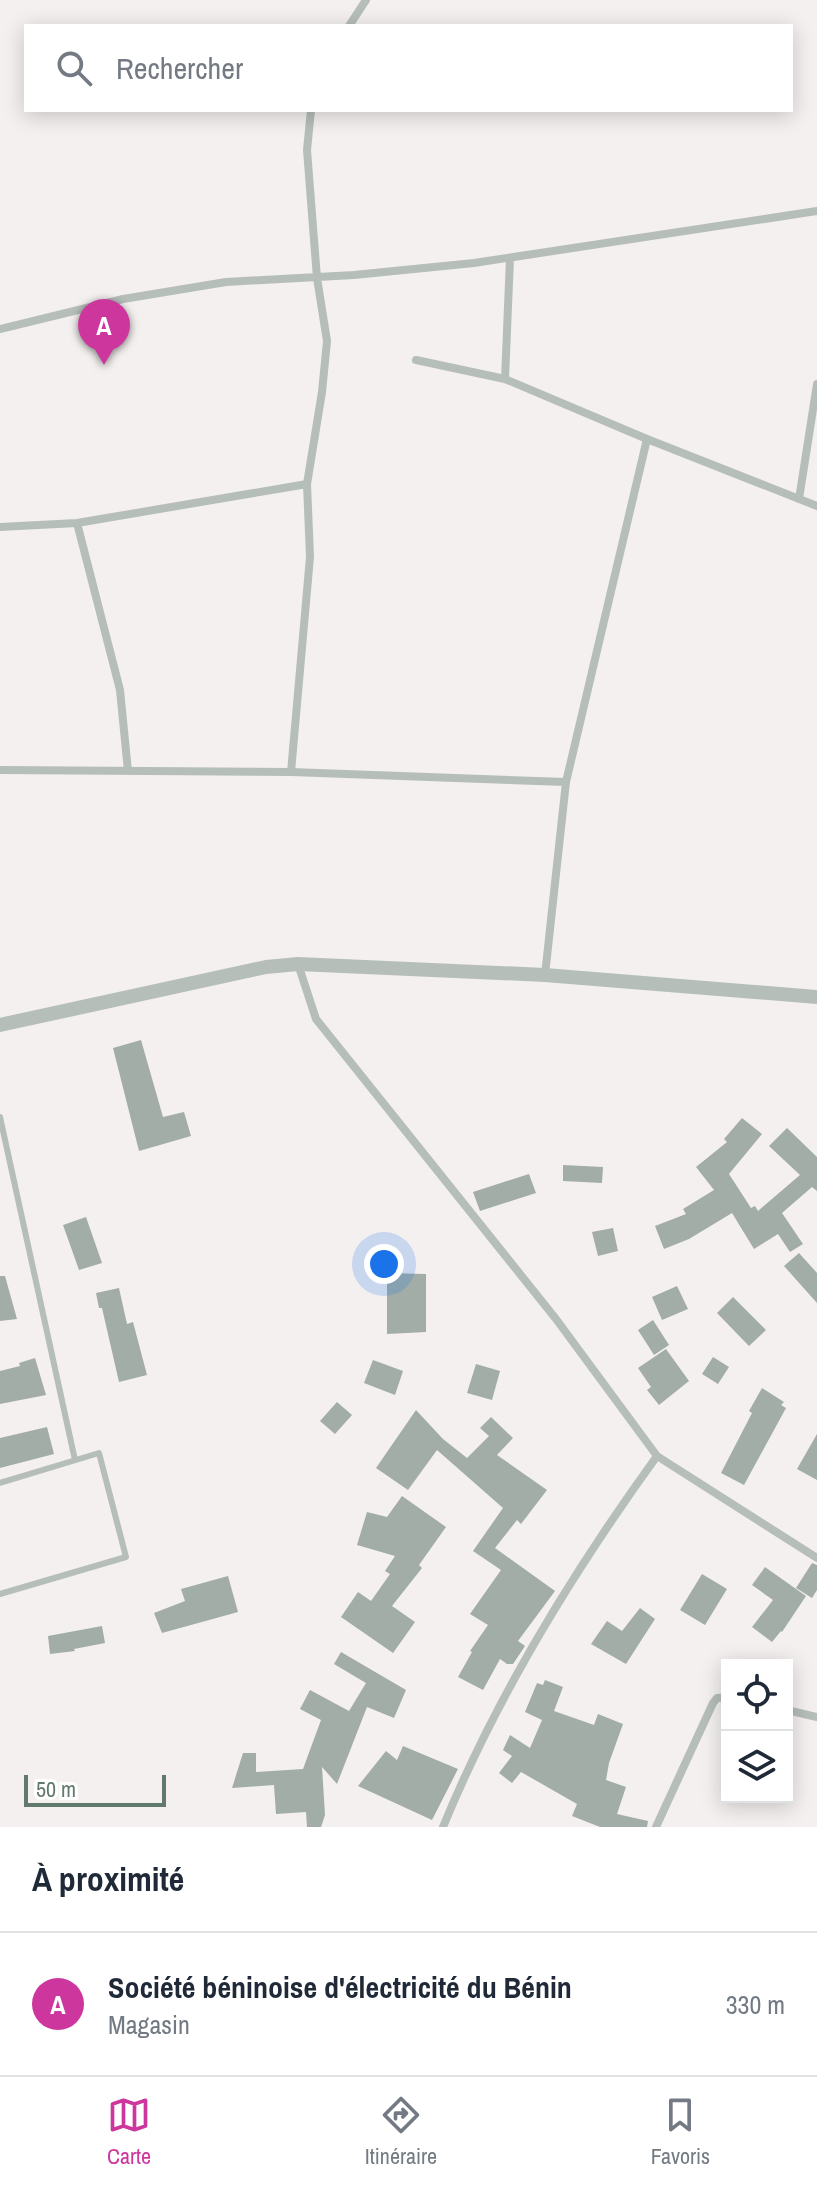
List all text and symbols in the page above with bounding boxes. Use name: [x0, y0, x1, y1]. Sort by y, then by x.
search box: [24, 24, 793, 112]
icon: search: [52, 46, 96, 90]
text: Rechercher: [116, 48, 243, 88]
pin: A: [78, 299, 130, 365]
your location: [364, 1244, 404, 1284]
map controls: [721, 1659, 793, 1803]
button: locate: [721, 1659, 793, 1731]
button: layers: [721, 1731, 793, 1803]
scale bar: [24, 1771, 166, 1807]
text: 50 m: [36, 1774, 76, 1804]
text: À proximité: [32, 1856, 184, 1902]
text: Société béninoise d'électricité du Bénin: [108, 1967, 572, 2007]
text: A: [50, 1987, 66, 2022]
text: 330 m: [726, 1987, 785, 2022]
text: Magasin: [108, 2007, 190, 2042]
tab: Carte: [107, 2093, 151, 2171]
tab: Itinéraire: [365, 2093, 437, 2171]
tab: Favoris: [651, 2093, 710, 2171]

